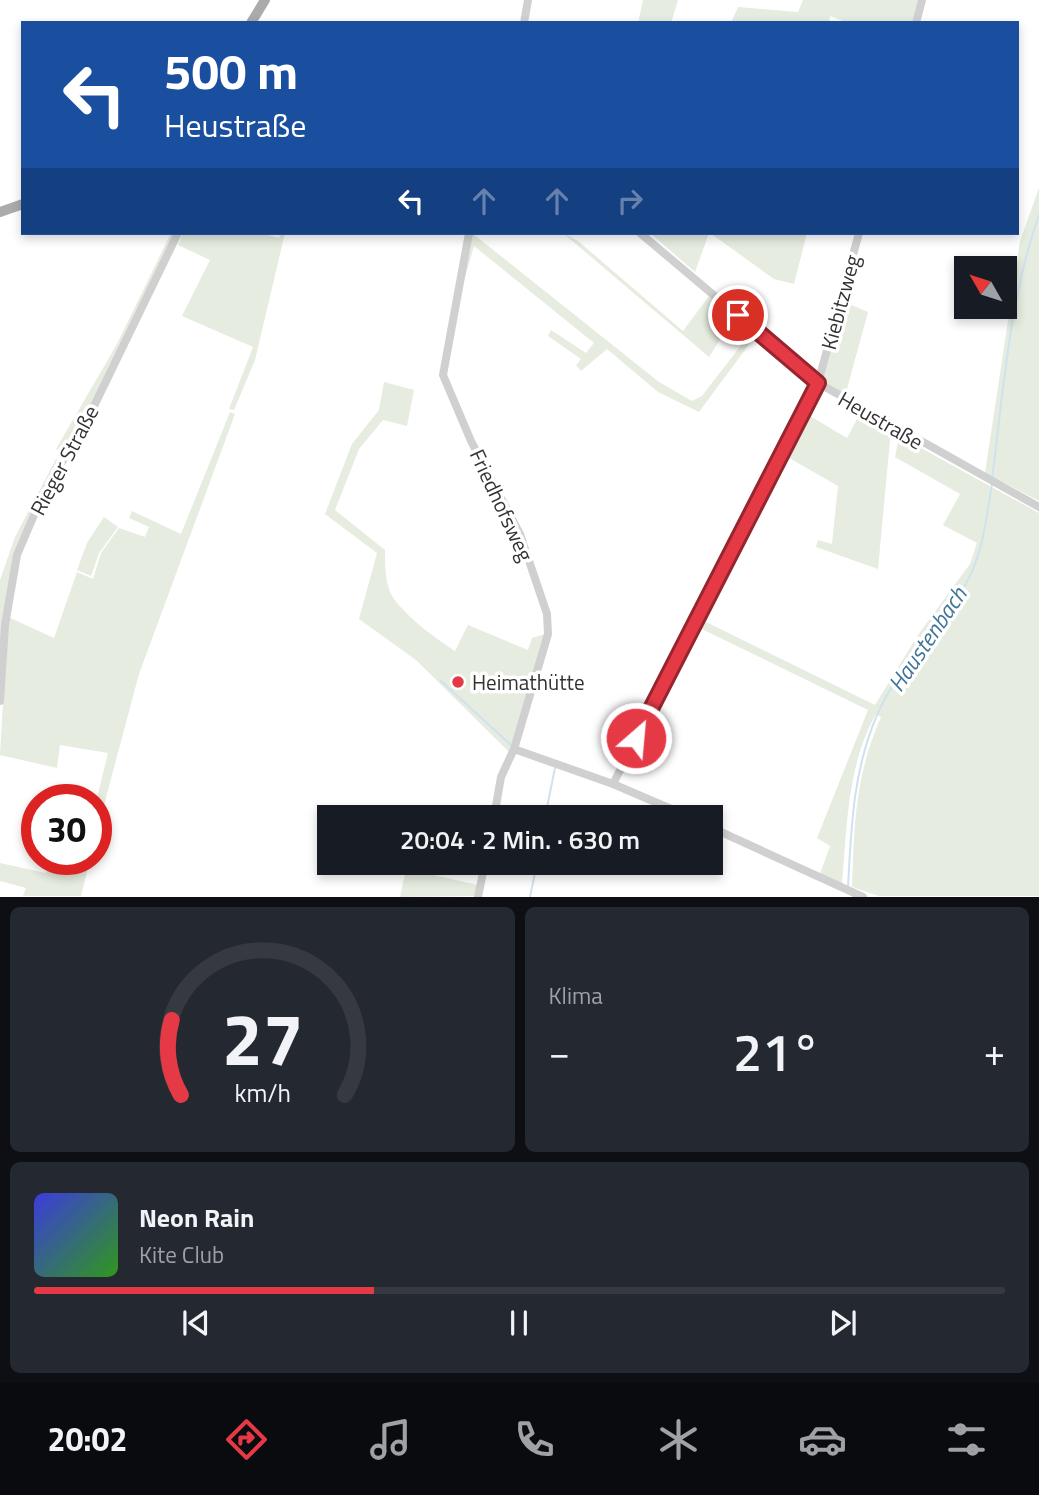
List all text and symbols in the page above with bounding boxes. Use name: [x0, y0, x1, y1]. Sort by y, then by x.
text: 500 m: [164, 33, 298, 108]
icon: left: [49, 49, 140, 140]
text: Heustraße: [164, 101, 306, 149]
icon: left: [392, 182, 430, 220]
icon: ahead: [465, 182, 503, 220]
icon: ahead: [538, 182, 576, 220]
icon: right: [611, 182, 649, 220]
street label: Kiebitzweg: [812, 251, 868, 353]
north arrow: [954, 256, 1017, 318]
map controls: [954, 256, 1017, 319]
pin: [708, 285, 768, 345]
icon: arrive: [719, 296, 757, 334]
street label: Heustraße: [833, 383, 929, 457]
street label: Rieger Straße: [22, 399, 106, 521]
street label: Friedhofsweg: [462, 444, 542, 567]
water label: Haustenbach: [879, 579, 975, 699]
place label: Heimathütte: [472, 666, 585, 698]
marker: Heimathütte: [450, 674, 466, 690]
position arrow: [599, 701, 673, 775]
speed limit sign: 30: [21, 784, 112, 875]
text: 20:04 · 2 Min. · 630 m: [400, 820, 640, 859]
text: Klima: [549, 978, 603, 1013]
text: 27: [221, 984, 303, 1094]
text: 21°: [733, 1012, 820, 1091]
text: −: [549, 1023, 570, 1081]
text: +: [984, 1023, 1005, 1081]
text: km/h: [234, 1074, 291, 1112]
text: Neon Rain: [139, 1198, 254, 1237]
text: Kite Club: [139, 1237, 224, 1272]
icon: previous: [177, 1304, 215, 1342]
icon: pause: [500, 1304, 538, 1342]
icon: next: [824, 1304, 862, 1342]
text: 20:02: [48, 1415, 127, 1463]
icon: directions: [222, 1415, 271, 1464]
icon: music: [366, 1415, 415, 1464]
icon: phone: [510, 1415, 559, 1464]
icon: climate: [654, 1415, 703, 1464]
icon: car: [798, 1415, 847, 1464]
icon: filters: [942, 1415, 991, 1464]

